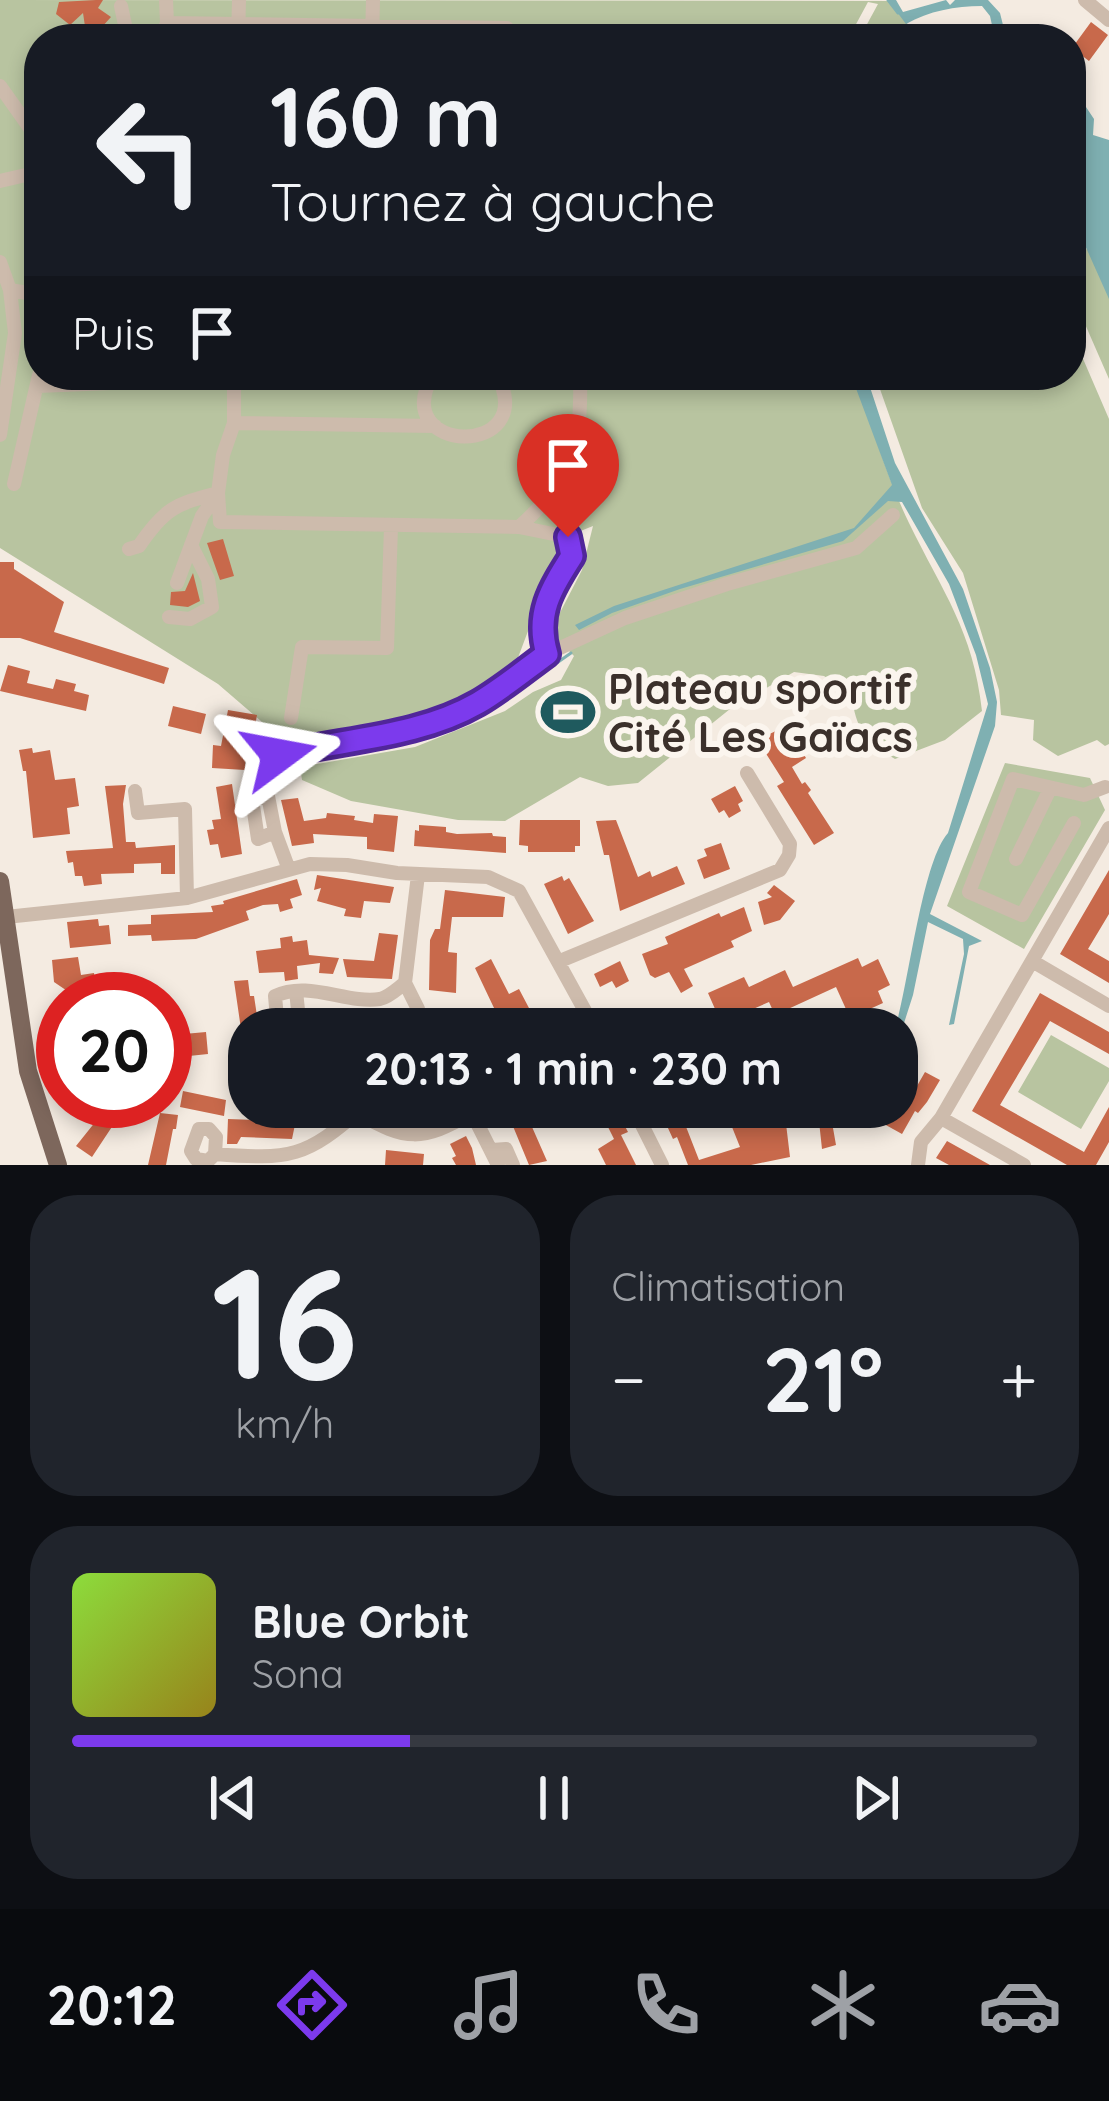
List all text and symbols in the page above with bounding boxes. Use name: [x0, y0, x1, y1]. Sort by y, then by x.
text: 160 m: [270, 63, 502, 168]
icon: left: [72, 72, 228, 228]
text: Tournez à gauche: [270, 167, 716, 235]
icon: arrive: [179, 300, 245, 366]
text: Puis: [72, 305, 155, 361]
pin: [517, 414, 619, 537]
icon: arrive: [535, 432, 601, 498]
place label: Plateau sportif Cité Les Gaïacs: [608, 662, 913, 763]
sports icon: Plateau sportif Cité Les Gaïacs: [539, 683, 597, 741]
position arrow: [216, 692, 342, 818]
speed limit sign: 20: [36, 972, 192, 1128]
text: 20:13 · 1 min · 230 m: [364, 1040, 782, 1096]
text: 16: [211, 1223, 358, 1418]
text: Climatisation: [612, 1262, 845, 1311]
text: 21°: [762, 1322, 884, 1435]
text: −: [612, 1337, 646, 1420]
text: +: [1000, 1337, 1037, 1420]
text: km/h: [235, 1399, 334, 1448]
text: Blue Orbit: [252, 1593, 470, 1649]
text: Sona: [252, 1649, 344, 1698]
icon: previous: [200, 1765, 266, 1831]
icon: pause: [521, 1765, 587, 1831]
icon: next: [843, 1765, 909, 1831]
icon: directions: [270, 1963, 354, 2047]
icon: music: [447, 1963, 531, 2047]
icon: phone: [624, 1963, 708, 2047]
icon: climate: [801, 1963, 885, 2047]
icon: car: [978, 1963, 1062, 2047]
text: 20:12: [47, 1971, 177, 2039]

